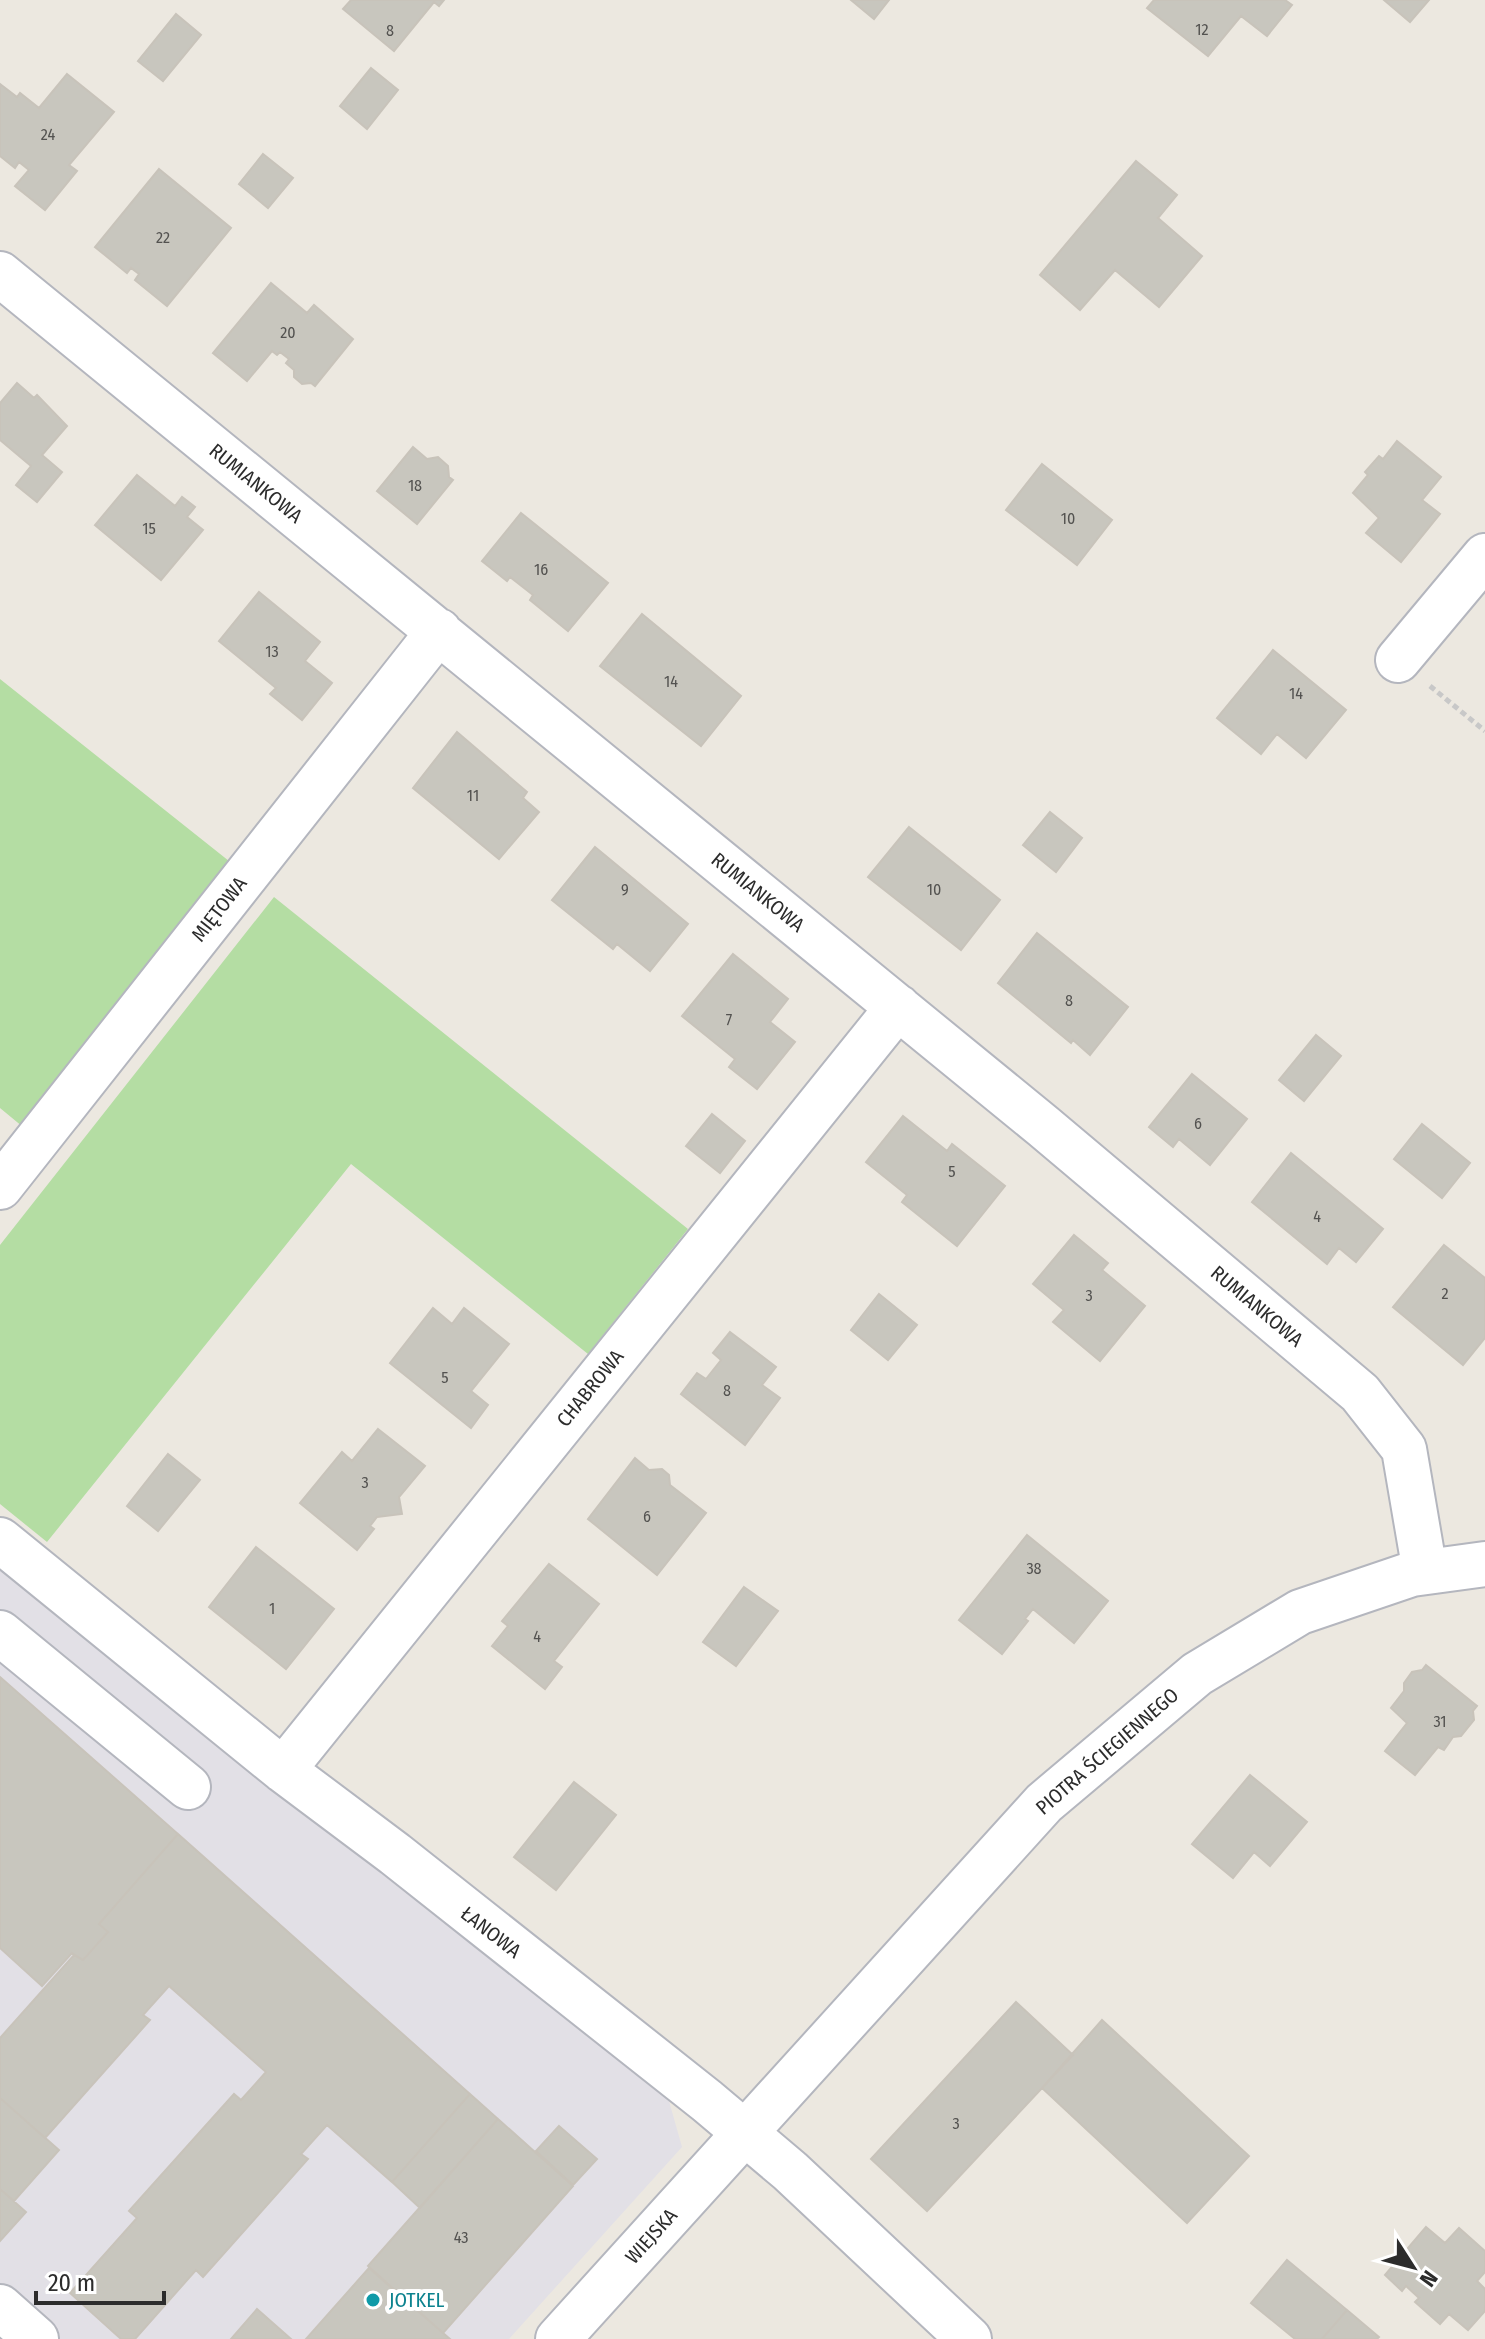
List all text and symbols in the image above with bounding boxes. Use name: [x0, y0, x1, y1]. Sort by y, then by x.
house number: 12: [1195, 20, 1209, 39]
house number: 8: [386, 21, 394, 40]
house number: 24: [41, 125, 55, 144]
house number: 22: [156, 228, 170, 247]
house number: 20: [280, 323, 296, 342]
street label: RUMIANKOWA: [205, 438, 308, 528]
house number: 18: [408, 476, 422, 495]
house number: 10: [1061, 509, 1075, 528]
house number: 15: [142, 519, 156, 538]
house number: 16: [534, 560, 548, 579]
house number: 13: [265, 642, 279, 661]
house number: 14: [664, 672, 678, 691]
house number: 14: [1289, 684, 1303, 703]
house number: 11: [467, 786, 479, 805]
street label: RUMIANKOWA: [707, 847, 810, 937]
street label: MIĘTOWA: [186, 872, 252, 946]
house number: 9: [621, 880, 629, 899]
house number: 10: [927, 880, 941, 899]
house number: 8: [1065, 991, 1073, 1010]
house number: 7: [726, 1010, 733, 1029]
house number: 6: [1194, 1114, 1202, 1133]
house number: 5: [948, 1162, 956, 1181]
house number: 4: [1313, 1207, 1321, 1226]
street label: RUMIANKOWA: [1206, 1260, 1308, 1352]
house number: 2: [1441, 1284, 1449, 1303]
house number: 3: [1085, 1286, 1093, 1305]
street label: CHABROWA: [552, 1344, 629, 1432]
house number: 5: [441, 1368, 449, 1387]
house number: 8: [723, 1381, 731, 1400]
house number: 3: [361, 1473, 369, 1492]
house number: 6: [643, 1507, 651, 1526]
house number: 38: [1026, 1559, 1042, 1578]
house number: 1: [269, 1599, 275, 1618]
house number: 4: [533, 1627, 541, 1646]
street label: PIOTRA ŚCIEGIENNEGO: [1031, 1683, 1183, 1819]
house number: 31: [1433, 1712, 1447, 1731]
street label: ŁANOWA: [456, 1901, 526, 1963]
house number: 3: [952, 2114, 960, 2133]
street label: WIEJSKA: [620, 2203, 682, 2269]
north arrow: [1373, 2227, 1453, 2307]
house number: 43: [454, 2228, 468, 2247]
scale bar: [36, 2255, 164, 2305]
text: N: [1414, 2265, 1444, 2292]
text: 20 m: [48, 2269, 95, 2297]
place label: JOTKEL: [389, 2288, 445, 2312]
marker: JOTKEL: [364, 2291, 382, 2309]

